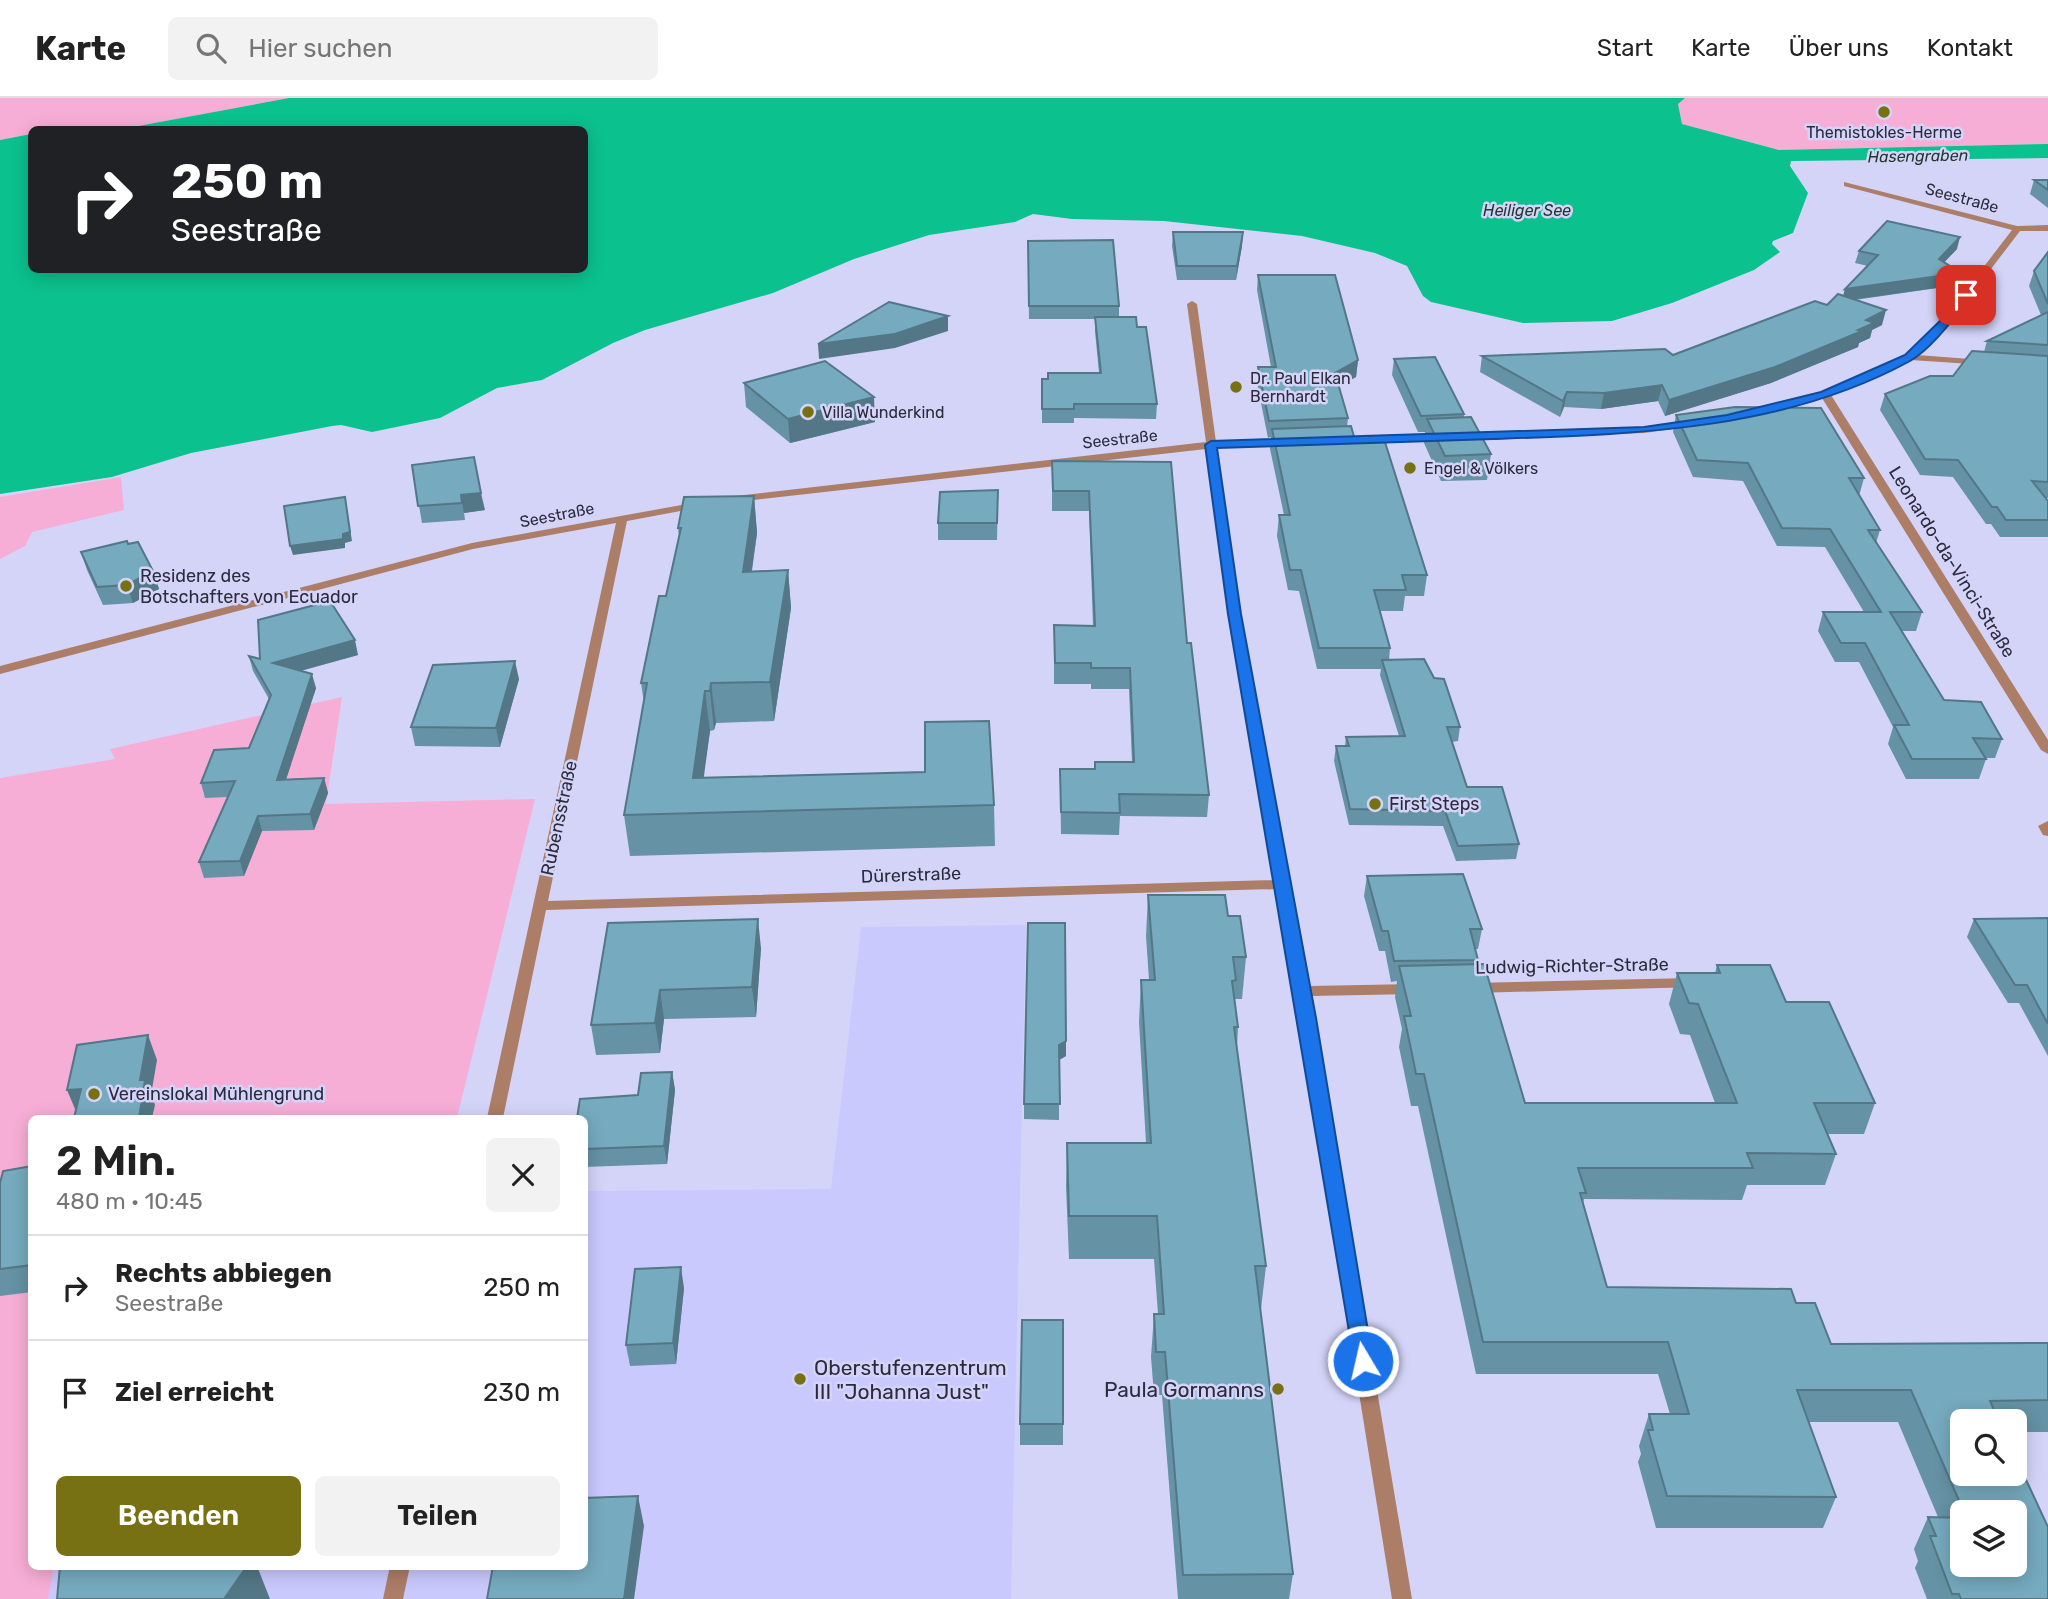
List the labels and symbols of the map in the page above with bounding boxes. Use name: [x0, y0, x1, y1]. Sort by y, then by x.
marker: Themistokles-Herme: [1876, 104, 1892, 120]
place label: Themistokles-Herme: [1806, 123, 1962, 142]
water label: Hasengraben: [1867, 146, 1969, 166]
street label: Seestraße: [1923, 179, 2001, 217]
water label: Heiliger See: [1483, 201, 1571, 220]
pin: [1936, 265, 1996, 325]
place label: Dr. Paul Elkan Bernhardt: [1250, 369, 1351, 406]
marker: Dr. Paul Elkan Bernhardt: [1228, 379, 1244, 395]
place label: Villa Wunderkind: [822, 403, 944, 422]
marker: Villa Wunderkind: [800, 404, 816, 420]
street label: Seestraße: [1081, 426, 1159, 452]
place label: Engel & Völkers: [1424, 459, 1538, 478]
marker: Engel & Völkers: [1402, 460, 1418, 476]
street label: Leonardo-da-Vinci-Straße: [1884, 462, 2020, 662]
street label: Seestraße: [518, 498, 596, 532]
place label: Residenz des Botschafters von Ecuador: [140, 565, 358, 608]
marker: Residenz des Botschafters von Ecuador: [118, 578, 134, 594]
street label: Rubensstraße: [536, 758, 582, 878]
place label: First Steps: [1389, 793, 1480, 815]
marker: First Steps: [1367, 796, 1383, 812]
street label: Dürerstraße: [860, 862, 962, 888]
street label: Ludwig-Richter-Straße: [1475, 953, 1669, 979]
place label: Vereinslokal Mühlengrund: [108, 1083, 324, 1105]
marker: Vereinslokal Mühlengrund: [86, 1086, 102, 1102]
position arrow: [1326, 1324, 1400, 1398]
place label: Oberstufenzentrum III "Johanna Just": [814, 1355, 1007, 1404]
marker: Oberstufenzentrum III "Johanna Just": [792, 1371, 808, 1387]
place label: Paula Gormanns: [1104, 1377, 1264, 1402]
marker: Paula Gormanns: [1270, 1381, 1286, 1397]

